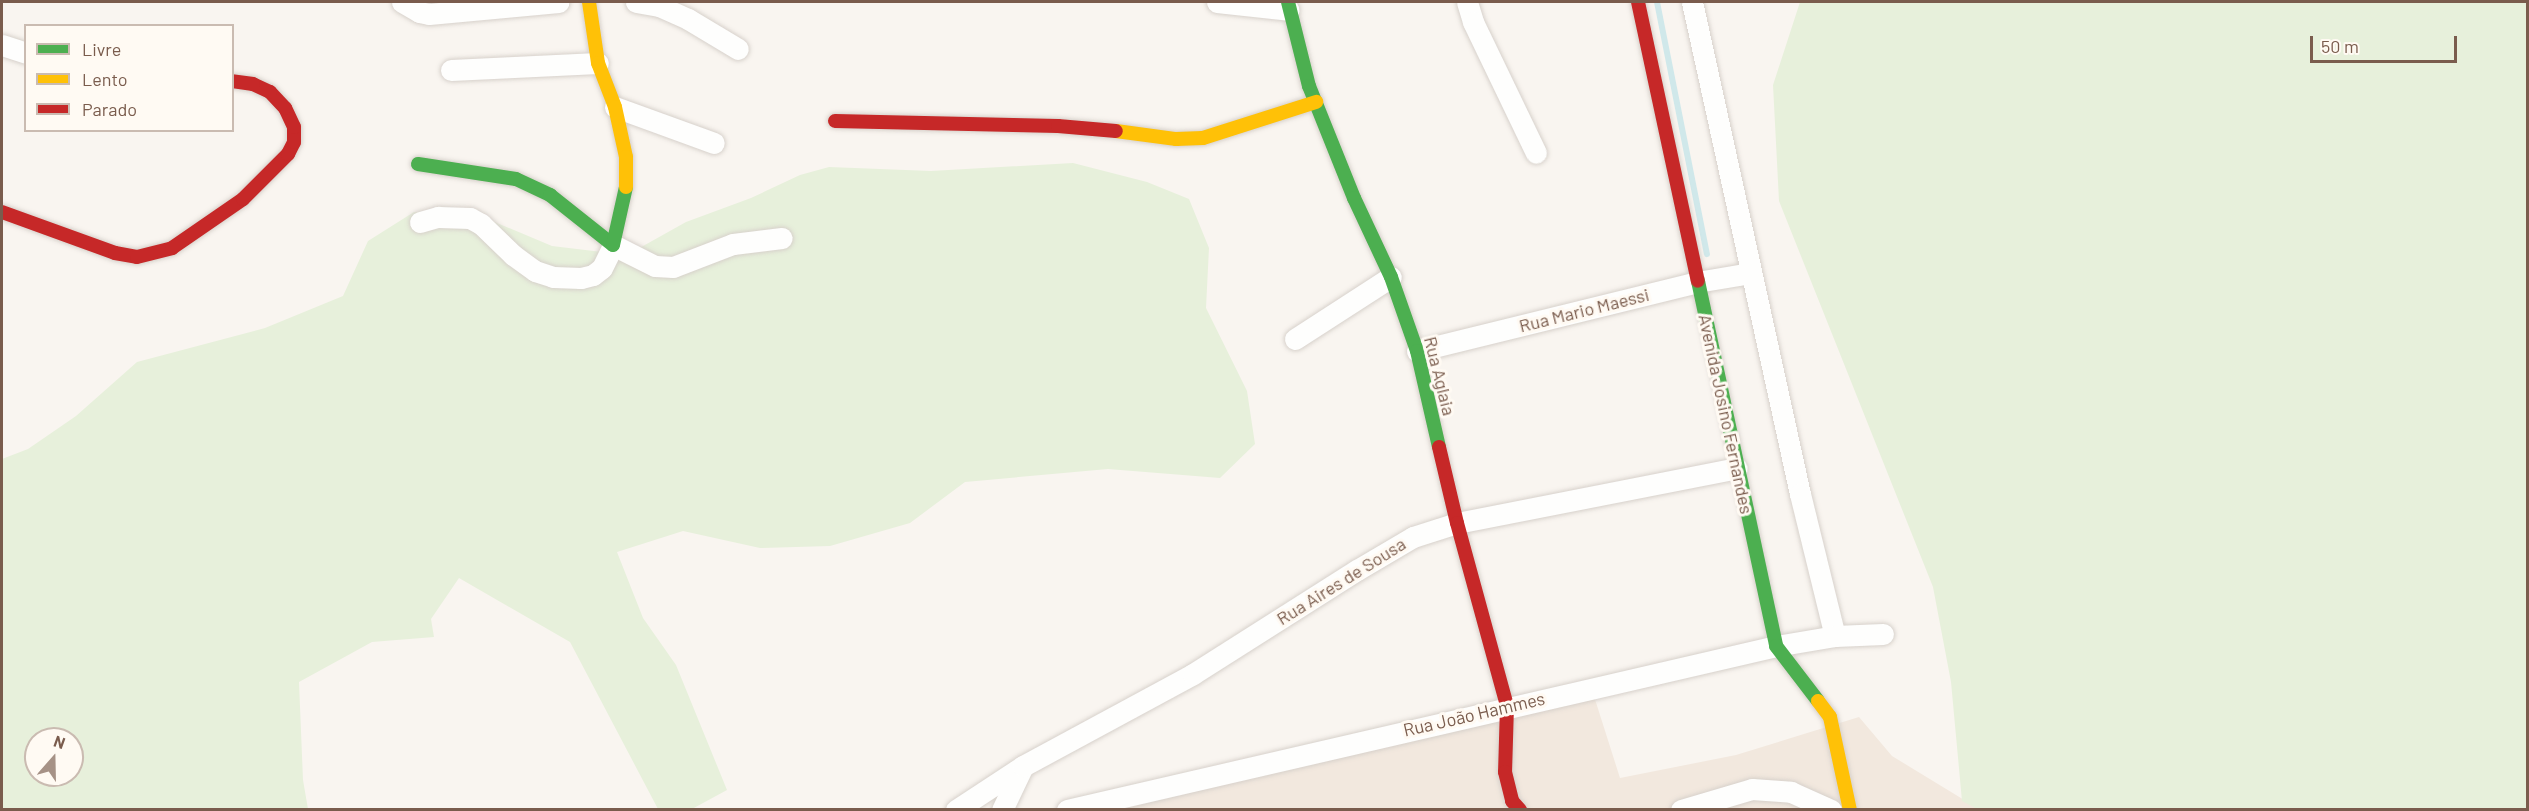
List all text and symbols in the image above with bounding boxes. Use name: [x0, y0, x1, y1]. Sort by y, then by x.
legend: [24, 24, 234, 132]
scale bar: [2313, 24, 2460, 62]
text: 50 m: [2321, 35, 2359, 57]
text: Livre: [82, 38, 121, 60]
text: Lento: [82, 68, 128, 90]
text: Parado: [82, 98, 137, 120]
street label: Rua Mario Maessi: [1517, 283, 1651, 337]
street label: Avenida Josino Fernandes: [1694, 312, 1758, 516]
street label: Rua Aglaia: [1420, 334, 1460, 418]
street label: Rua Aires de Sousa: [1273, 533, 1409, 629]
street label: Rua João Hammes: [1401, 687, 1547, 741]
north arrow: [24, 727, 84, 787]
text: N: [51, 731, 68, 752]

